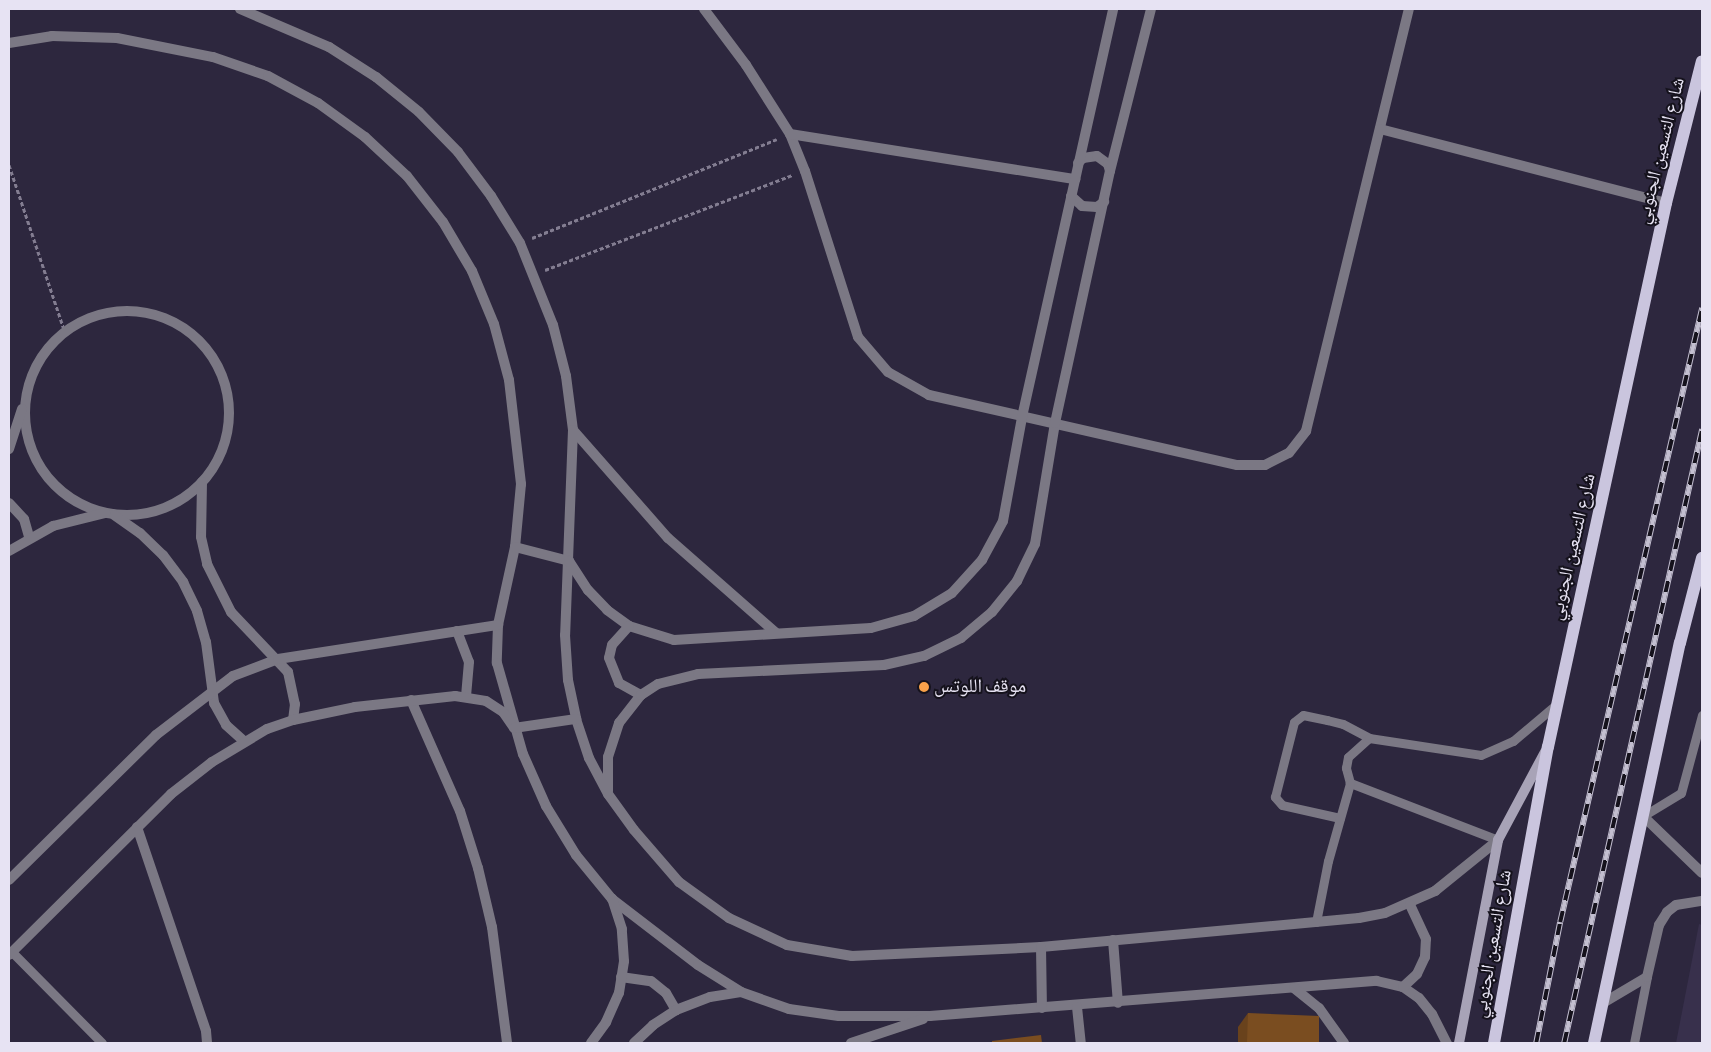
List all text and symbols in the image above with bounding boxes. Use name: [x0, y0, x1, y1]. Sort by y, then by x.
street label: شارع التسعين الجنوبي: [1632, 75, 1690, 227]
street label: شارع التسعين الجنوبي: [1545, 471, 1601, 623]
place label: موقف اللوتس: [934, 676, 1026, 698]
marker: موقف اللوتس: [918, 681, 930, 693]
street label: شارع التسعين الجنوبي: [1469, 868, 1517, 1020]

